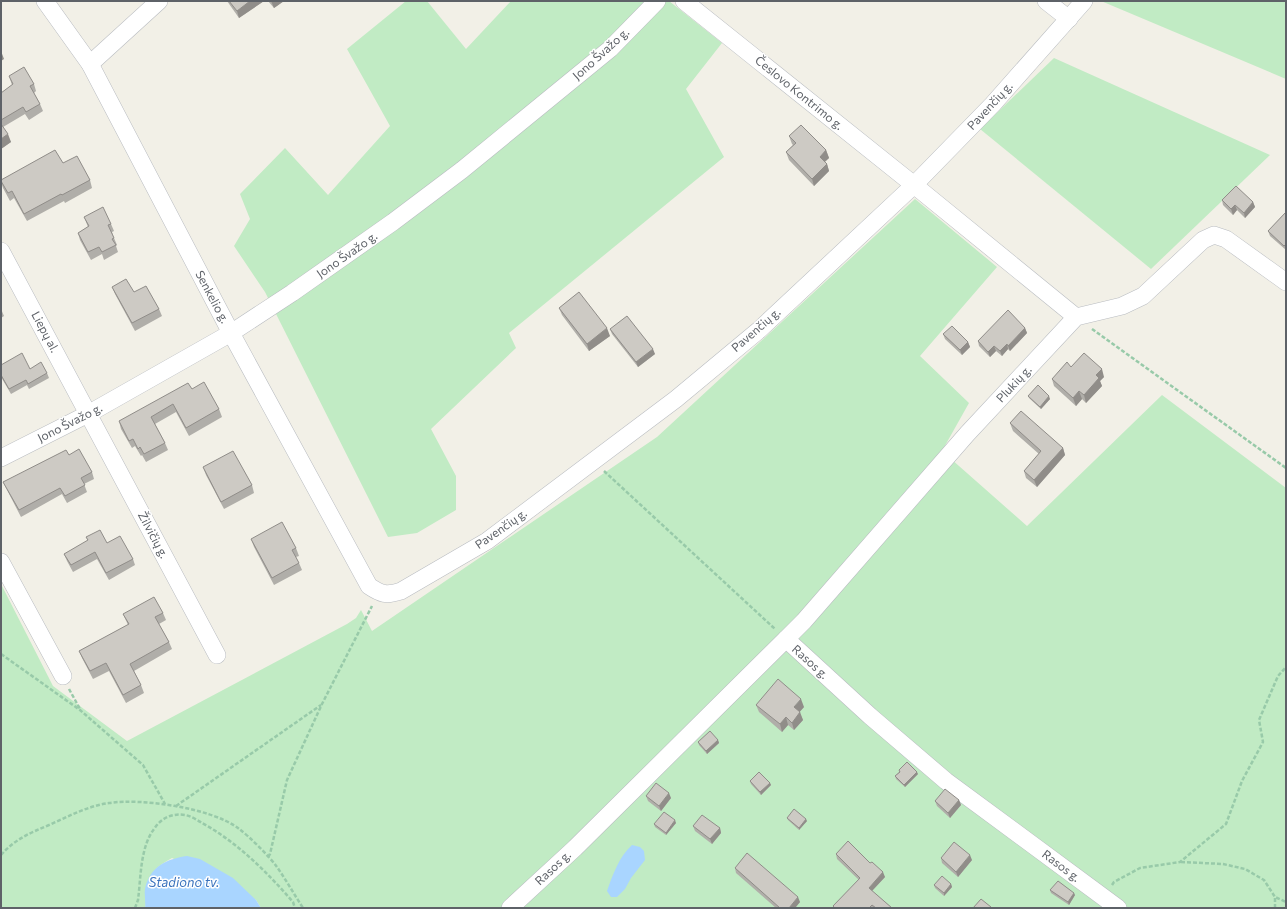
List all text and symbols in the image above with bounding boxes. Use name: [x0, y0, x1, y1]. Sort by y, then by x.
street label: Jono Švažo g.: [569, 24, 632, 83]
street label: Česlovo Kontrimo g.: [753, 52, 847, 132]
street label: Pavenčių g.: [964, 78, 1015, 132]
street label: Jono Švažo g.: [313, 228, 380, 281]
street label: Senkelio g.: [193, 268, 233, 325]
street label: Pavenčių g.: [728, 304, 783, 354]
street label: Liepų al.: [29, 309, 63, 355]
street label: Plukių g.: [993, 362, 1034, 405]
street label: Jono Švažo g.: [35, 400, 105, 445]
street label: Pavenčių g.: [472, 505, 529, 551]
street label: Žilvičių g.: [136, 509, 172, 560]
street label: Rasos g.: [790, 641, 832, 681]
street label: Rasos g.: [1040, 846, 1083, 884]
street label: Rasos g.: [531, 847, 573, 887]
water label: Stadiono tv.: [149, 874, 219, 890]

